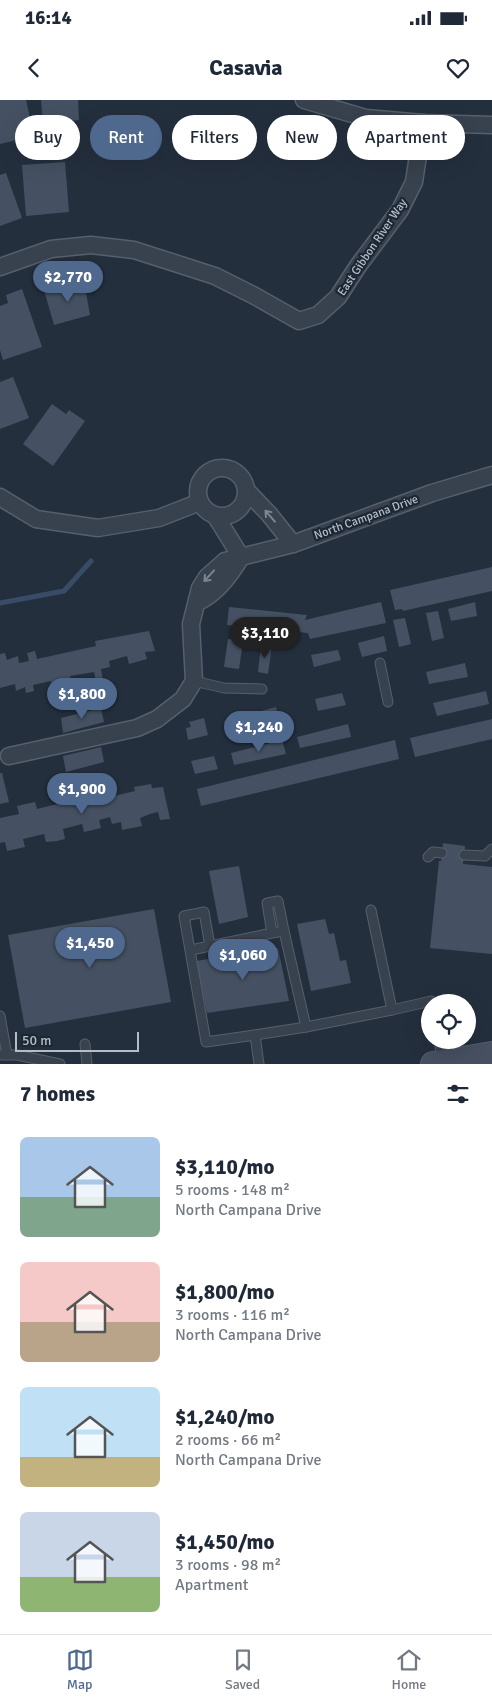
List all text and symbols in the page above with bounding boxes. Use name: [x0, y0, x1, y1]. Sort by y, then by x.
text: 16:14: [25, 6, 72, 30]
icon: back: [20, 54, 48, 82]
text: Casavia: [209, 54, 283, 81]
icon: heart: [444, 54, 472, 82]
chip: Buy: [15, 115, 80, 160]
chip: Rent: [90, 115, 162, 160]
chip: Filters: [172, 115, 257, 160]
chip: New: [267, 115, 337, 160]
chip: Apartment: [347, 115, 465, 160]
street label: East Gibbon River Way: [334, 196, 411, 299]
pin: $2,770: [27, 260, 109, 303]
text: $2,770: [44, 267, 92, 287]
street label: North Campana Drive: [312, 492, 420, 543]
one-way arrow: [265, 510, 276, 523]
one-way arrow: [204, 569, 215, 582]
pin: $3,110: [224, 616, 306, 659]
text: $3,110: [241, 623, 289, 643]
pin: $1,800: [41, 678, 123, 720]
text: $1,800: [58, 684, 106, 704]
pin: $1,240: [218, 710, 300, 753]
text: $1,240: [235, 717, 283, 737]
pin: $1,900: [41, 772, 123, 815]
text: $1,900: [58, 779, 106, 799]
pin: $1,450: [49, 926, 131, 969]
text: $1,450: [66, 933, 114, 953]
pin: $1,060: [202, 938, 284, 981]
text: $1,060: [219, 945, 267, 965]
map controls: [421, 994, 476, 1049]
button: locate: [421, 994, 476, 1049]
scale bar: [15, 1029, 139, 1052]
text: 50 m: [22, 1032, 51, 1049]
icon: filters: [444, 1080, 472, 1108]
text: 7 homes: [20, 1081, 95, 1107]
text: $3,110/mo: [175, 1154, 274, 1180]
icon: home: [60, 1157, 120, 1217]
text: 5 rooms · 148 m²: [175, 1180, 290, 1200]
text: North Campana Drive: [175, 1200, 321, 1220]
text: $1,800/mo: [175, 1279, 274, 1305]
icon: home: [60, 1282, 120, 1342]
text: 3 rooms · 116 m²: [175, 1305, 290, 1325]
text: North Campana Drive: [175, 1325, 321, 1345]
text: $1,240/mo: [175, 1404, 274, 1430]
icon: home: [60, 1407, 120, 1467]
text: 2 rooms · 66 m²: [175, 1430, 281, 1450]
text: North Campana Drive: [175, 1450, 321, 1470]
text: $1,450/mo: [175, 1529, 274, 1555]
icon: home: [60, 1532, 120, 1592]
text: 3 rooms · 98 m²: [175, 1555, 281, 1575]
text: Apartment: [175, 1575, 248, 1595]
tab: Map: [66, 1646, 94, 1693]
tab: Saved: [225, 1646, 260, 1693]
tab: Home: [391, 1646, 426, 1693]

